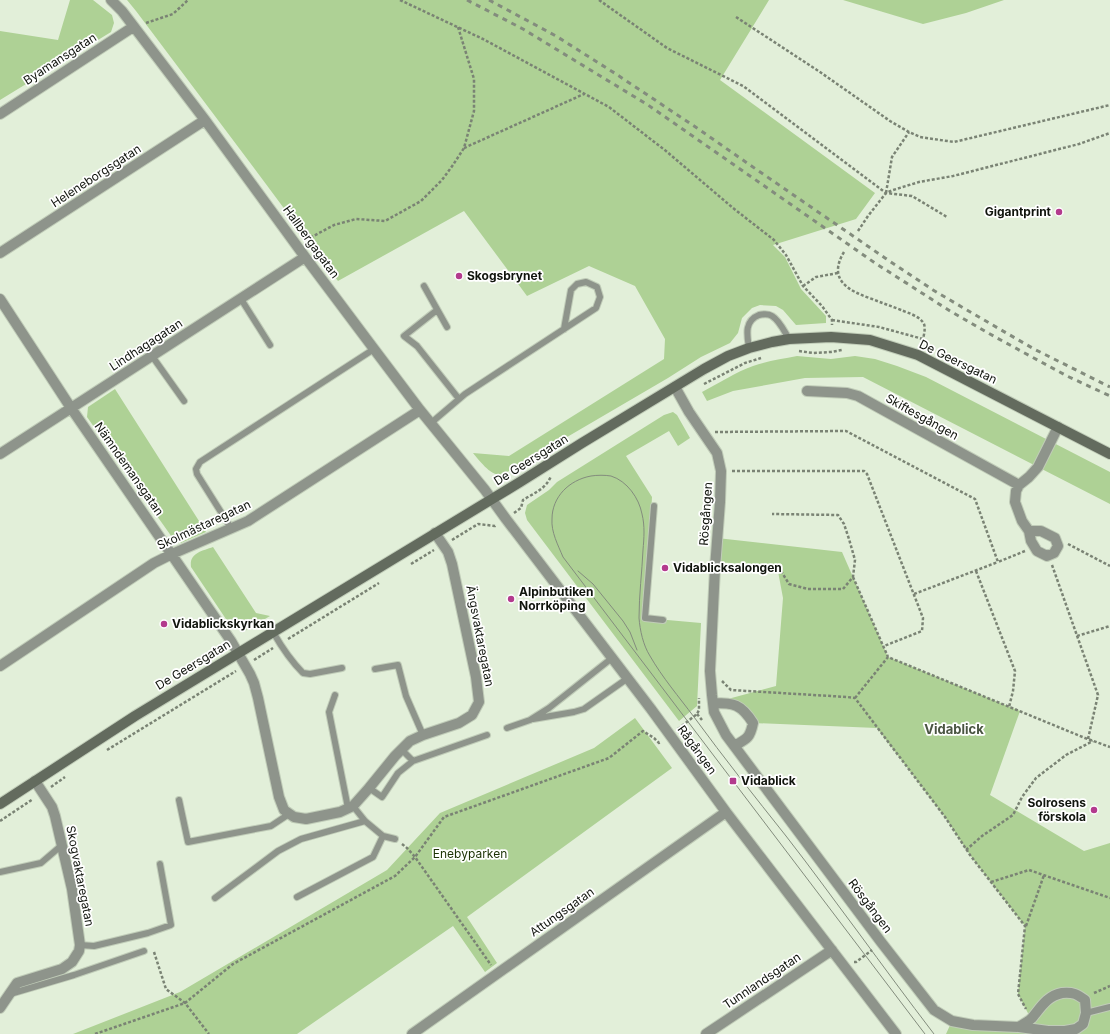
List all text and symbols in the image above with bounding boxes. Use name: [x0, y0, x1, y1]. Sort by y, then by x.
street label: Byamansgatan: [20, 29, 99, 88]
street label: Heleneborgsgatan: [48, 141, 144, 210]
street label: Hallbergagatan: [280, 202, 343, 281]
place label: Gigantprint: [985, 204, 1052, 219]
marker: Gigantprint: [1054, 207, 1064, 217]
place label: Skogsbrynet: [467, 268, 543, 283]
marker: Skogsbrynet: [454, 271, 464, 281]
street label: Lindhagagatan: [106, 315, 185, 374]
street label: De Geersgatan: [917, 336, 1000, 387]
street label: Skiftesgången: [883, 390, 961, 443]
street label: Nämndemansgatan: [92, 419, 167, 518]
street label: De Geersgatan: [491, 431, 571, 488]
street label: Rösgången: [696, 482, 715, 546]
street label: Skolmästaregatan: [155, 496, 253, 553]
place label: Vidablicksalongen: [673, 560, 782, 575]
marker: Vidablicksalongen: [660, 563, 670, 573]
street label: Ängsvaktaregatan: [463, 584, 498, 688]
place label: Alpinbutiken Norrköping: [519, 584, 594, 613]
marker: Alpinbutiken Norrköping: [506, 594, 516, 604]
place label: Vidablickskyrkan: [172, 616, 274, 631]
marker: Vidablickskyrkan: [159, 619, 169, 629]
street label: De Geersgatan: [153, 636, 233, 693]
district label: Vidablick: [924, 721, 984, 737]
street label: Rågången: [675, 722, 720, 777]
place label: Vidablick: [741, 773, 796, 788]
marker: Vidablick: [728, 776, 738, 786]
place label: Solrosens förskola: [1028, 795, 1086, 824]
marker: Solrosens förskola: [1089, 805, 1099, 815]
street label: Skogvaktaregatan: [63, 824, 98, 928]
park label: Enebyparken: [433, 846, 507, 861]
street label: Rösgången: [845, 876, 896, 936]
street label: Attungsgatan: [527, 884, 597, 939]
street label: Tunnlandsgatan: [720, 949, 803, 1012]

